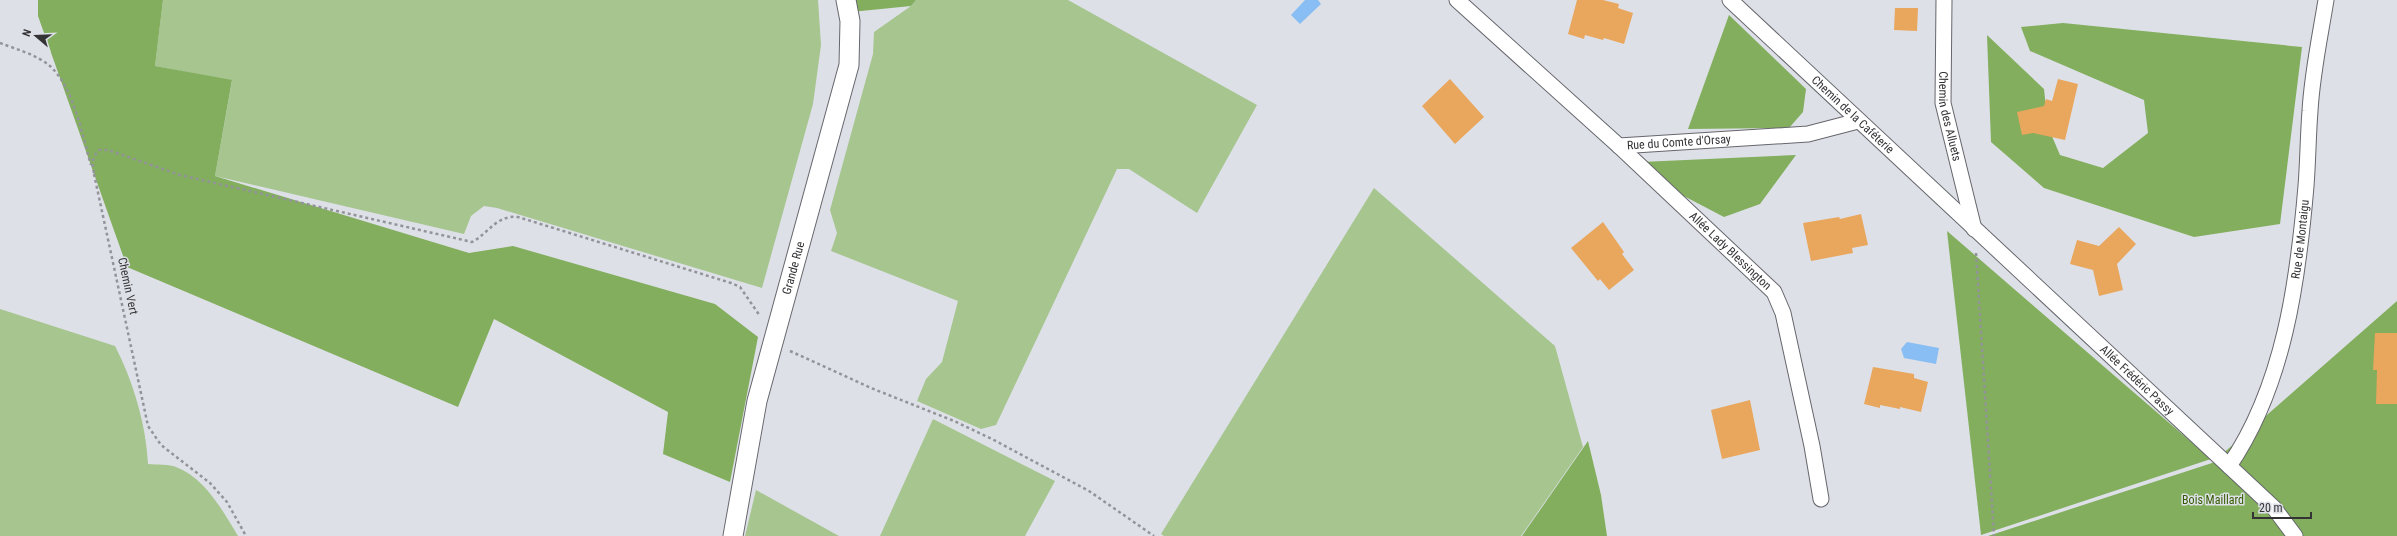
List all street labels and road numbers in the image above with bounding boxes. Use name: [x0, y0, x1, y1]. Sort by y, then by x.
street label: Chemin des Alluets: [1936, 71, 1964, 163]
street label: Chemin de la Caféterie: [1809, 73, 1897, 157]
street label: Rue du Comte d'Orsay: [1627, 132, 1731, 152]
street label: Rue de Montaigu: [2288, 199, 2312, 280]
street label: Allée Lady Blessington: [1686, 209, 1774, 293]
street label: Grande Rue: [780, 240, 807, 296]
street label: Chemin Vert: [115, 256, 141, 316]
street label: Allée Frédéric Passy: [2097, 342, 2177, 418]

